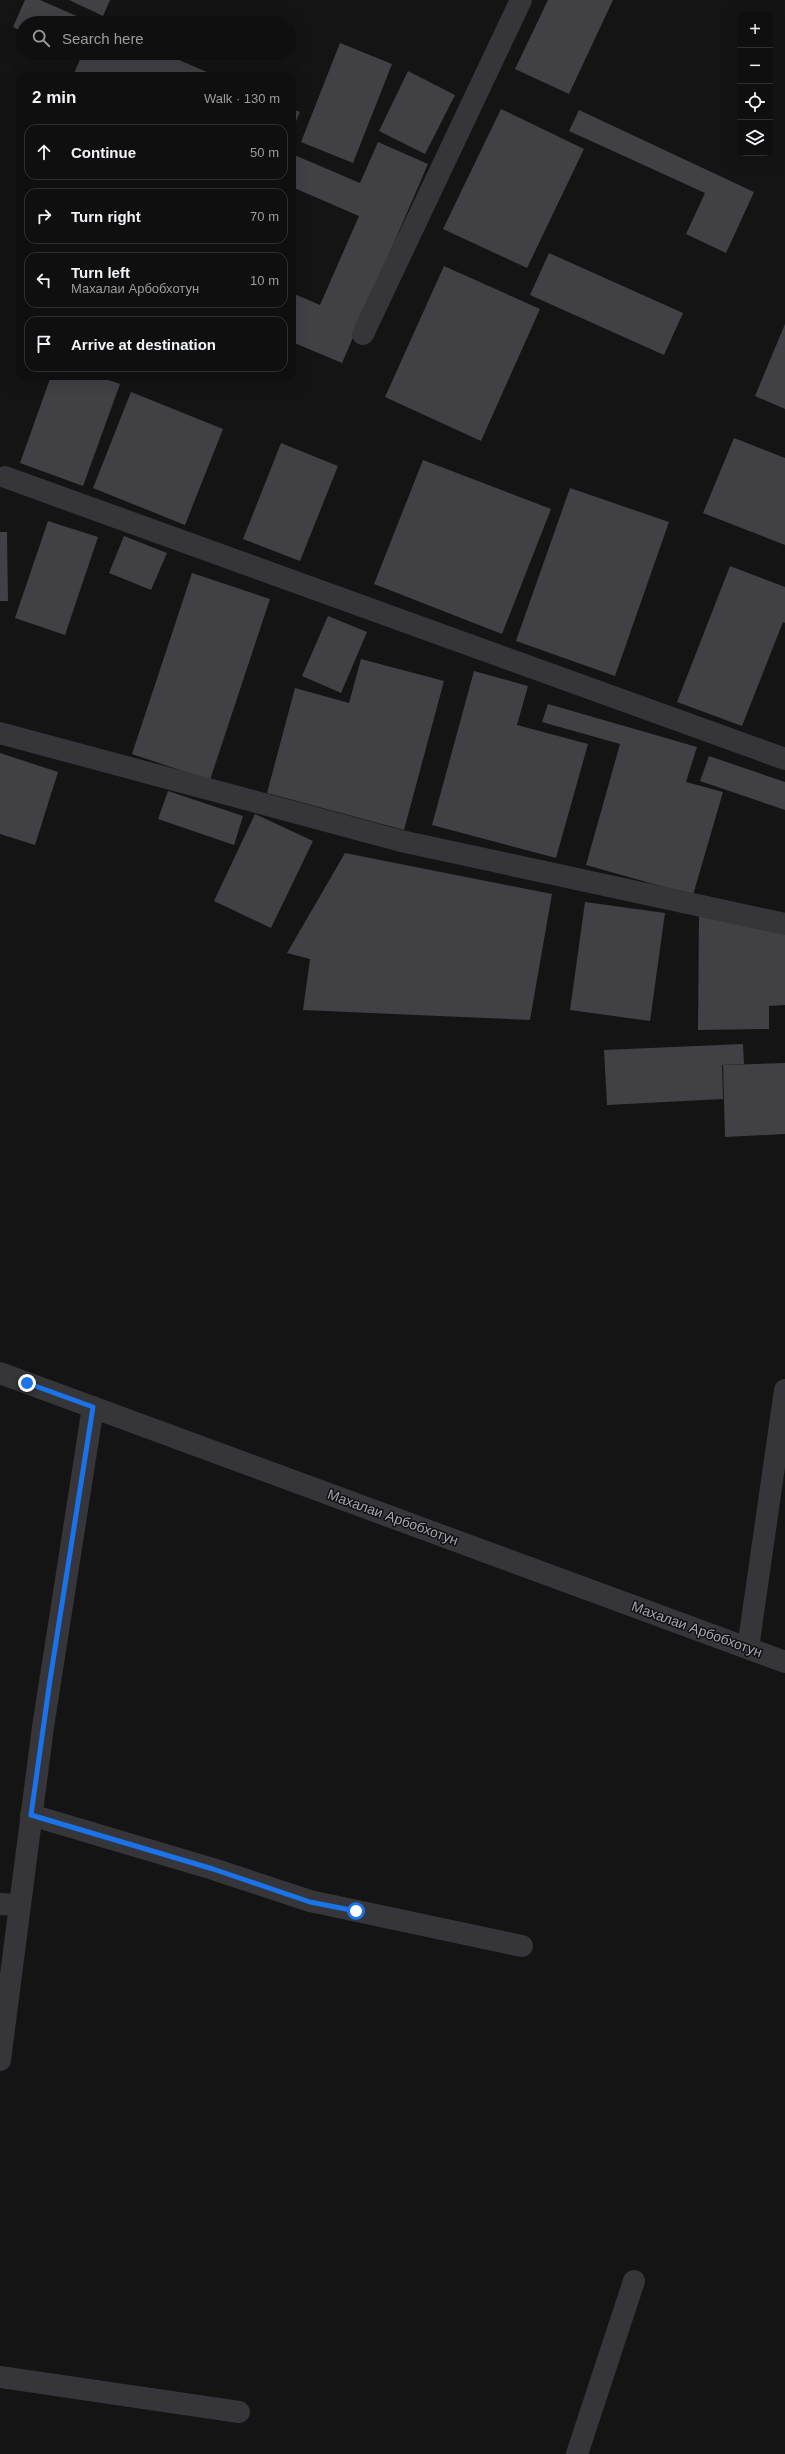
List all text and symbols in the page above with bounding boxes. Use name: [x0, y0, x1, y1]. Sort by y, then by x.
map controls: [737, 12, 773, 156]
button: +: [737, 12, 773, 48]
search box: [16, 16, 296, 60]
icon: search: [30, 27, 52, 49]
text: Search here: [62, 30, 144, 47]
button: −: [737, 48, 773, 84]
button: locate: [737, 84, 773, 120]
text: 2 min: [32, 88, 76, 107]
text: Walk · 130 m: [204, 91, 280, 106]
button: layers: [737, 120, 773, 156]
icon: ahead: [33, 141, 55, 163]
text: Continue: [71, 144, 136, 161]
text: 50 m: [250, 145, 279, 160]
icon: right: [33, 205, 55, 227]
text: Turn right: [71, 208, 141, 225]
text: 70 m: [250, 209, 279, 224]
text: Turn left: [71, 264, 130, 281]
icon: left: [33, 269, 55, 291]
text: 10 m: [250, 273, 279, 288]
text: Махалаи Арбобхотун: [71, 281, 199, 296]
icon: arrive: [33, 333, 55, 355]
text: Arrive at destination: [71, 336, 216, 353]
route end: [18, 1374, 36, 1392]
street label: Махалаи Арбобхотун: [325, 1486, 461, 1548]
street label: Махалаи Арбобхотун: [629, 1598, 765, 1660]
route start: [347, 1902, 365, 1920]

